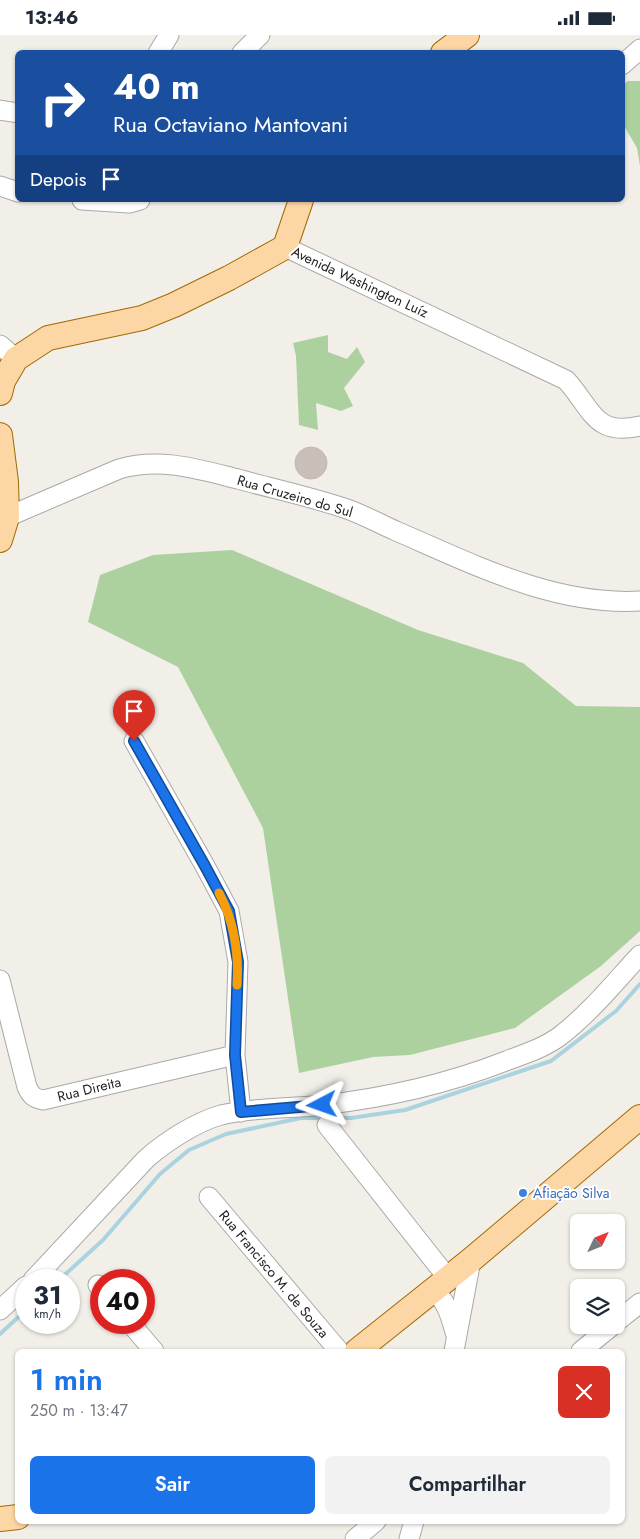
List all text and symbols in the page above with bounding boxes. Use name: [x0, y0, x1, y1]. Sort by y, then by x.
text: 13:46: [25, 4, 79, 31]
text: 40 m: [113, 62, 200, 112]
icon: right: [30, 70, 95, 135]
text: Rua Octaviano Mantovani: [113, 108, 348, 140]
icon: arrive: [97, 165, 125, 193]
text: Depois: [30, 166, 87, 193]
street label: Avenida Washington Luíz: [288, 242, 432, 323]
street label: Rua Cruzeiro do Sul: [235, 470, 355, 522]
pin: [113, 690, 155, 741]
icon: arrive: [120, 697, 148, 725]
street label: Rua Direita: [55, 1071, 123, 1107]
position arrow: [295, 1078, 347, 1130]
place label: Afiação Silva: [533, 1183, 609, 1203]
marker: Afiação Silva: [517, 1187, 529, 1199]
street label: Rua Francisco M. de Souza: [215, 1206, 333, 1342]
north arrow: [570, 1214, 625, 1269]
map controls: [570, 1214, 625, 1334]
speed limit sign: 40: [90, 1269, 155, 1334]
text: 31: [33, 1277, 62, 1313]
button: layers: [570, 1279, 625, 1334]
text: km/h: [34, 1305, 61, 1323]
text: 1 min: [30, 1358, 103, 1401]
button: close: [558, 1366, 610, 1418]
text: 250 m · 13:47: [30, 1399, 128, 1422]
button: Sair: [30, 1456, 315, 1514]
button: Compartilhar: [325, 1456, 610, 1514]

